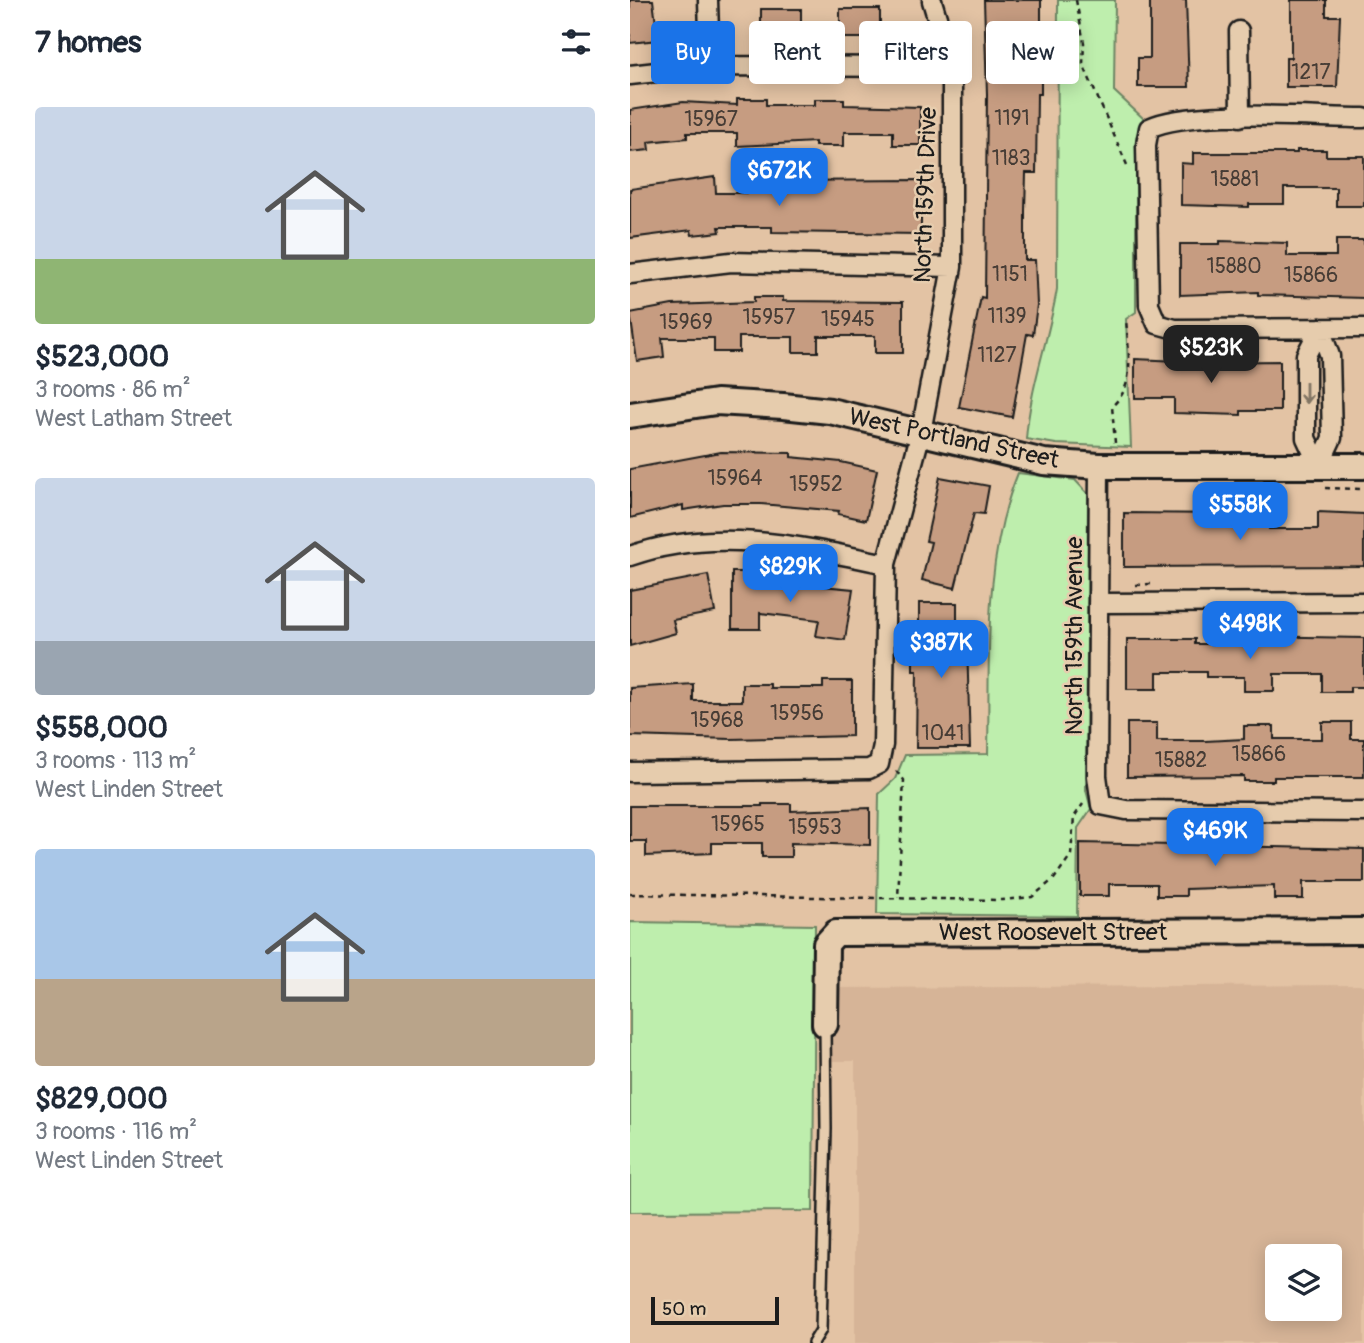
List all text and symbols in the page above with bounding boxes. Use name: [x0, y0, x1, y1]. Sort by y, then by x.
chip: Buy: [651, 21, 735, 84]
chip: Rent: [749, 21, 845, 84]
chip: Filters: [859, 21, 972, 84]
chip: New: [986, 21, 1079, 84]
icon: filters: [557, 23, 595, 61]
text: 7 homes: [35, 24, 142, 61]
house number: 1217: [1291, 59, 1331, 86]
house number: 1191: [994, 105, 1030, 132]
house number: 15967: [684, 106, 738, 133]
street label: North 159th Drive: [908, 106, 943, 283]
house number: 1183: [992, 145, 1030, 172]
pin: $672K: [730, 148, 828, 208]
icon: home: [252, 152, 378, 278]
text: $672K: [747, 156, 811, 185]
house number: 15881: [1211, 166, 1259, 193]
house number: 15880: [1206, 253, 1262, 280]
house number: 1151: [992, 261, 1028, 288]
house number: 15866: [1284, 262, 1338, 289]
house number: 1139: [988, 303, 1026, 330]
house number: 15957: [743, 304, 795, 331]
house number: 15945: [821, 306, 875, 333]
house number: 15969: [659, 309, 713, 336]
pin: $523K: [1162, 326, 1260, 385]
text: $523K: [1179, 333, 1243, 362]
text: $523,000: [35, 338, 169, 375]
house number: 1127: [977, 342, 1017, 369]
text: 3 rooms · 86 m²: [35, 375, 191, 404]
one-way arrow: [1299, 381, 1313, 404]
street label: West Portland Street: [846, 402, 1062, 475]
text: West Latham Street: [35, 404, 232, 433]
house number: 15964: [708, 465, 762, 492]
house number: 15952: [789, 471, 843, 498]
pin: $558K: [1191, 482, 1289, 542]
text: $558K: [1209, 490, 1271, 519]
icon: home: [252, 523, 378, 649]
street label: North 159th Avenue: [1060, 537, 1089, 735]
pin: $829K: [741, 544, 839, 604]
text: $829K: [759, 552, 821, 581]
pin: $498K: [1201, 602, 1299, 661]
text: $498K: [1218, 609, 1282, 638]
pin: $387K: [892, 620, 990, 680]
text: $387K: [910, 628, 972, 657]
house number: 15956: [770, 700, 824, 727]
house number: 15968: [690, 707, 744, 734]
text: $558,000: [35, 709, 168, 746]
house number: 1041: [922, 720, 964, 747]
house number: 15866: [1232, 741, 1286, 768]
text: 3 rooms · 113 m²: [35, 746, 196, 775]
house number: 15882: [1155, 747, 1207, 774]
text: West Linden Street: [35, 775, 223, 804]
pin: $469K: [1166, 808, 1264, 868]
house number: 15965: [711, 811, 765, 838]
house number: 15953: [788, 814, 842, 841]
text: $469K: [1183, 816, 1247, 845]
icon: home: [252, 894, 378, 1020]
street label: West Roosevelt Street: [939, 918, 1168, 947]
text: $829,000: [35, 1080, 168, 1117]
text: 3 rooms · 116 m²: [35, 1117, 197, 1146]
text: West Linden Street: [35, 1146, 223, 1175]
map controls: [1265, 1244, 1342, 1321]
button: layers: [1265, 1244, 1342, 1321]
scale bar: [651, 1294, 779, 1326]
text: 50 m: [662, 1297, 706, 1321]

